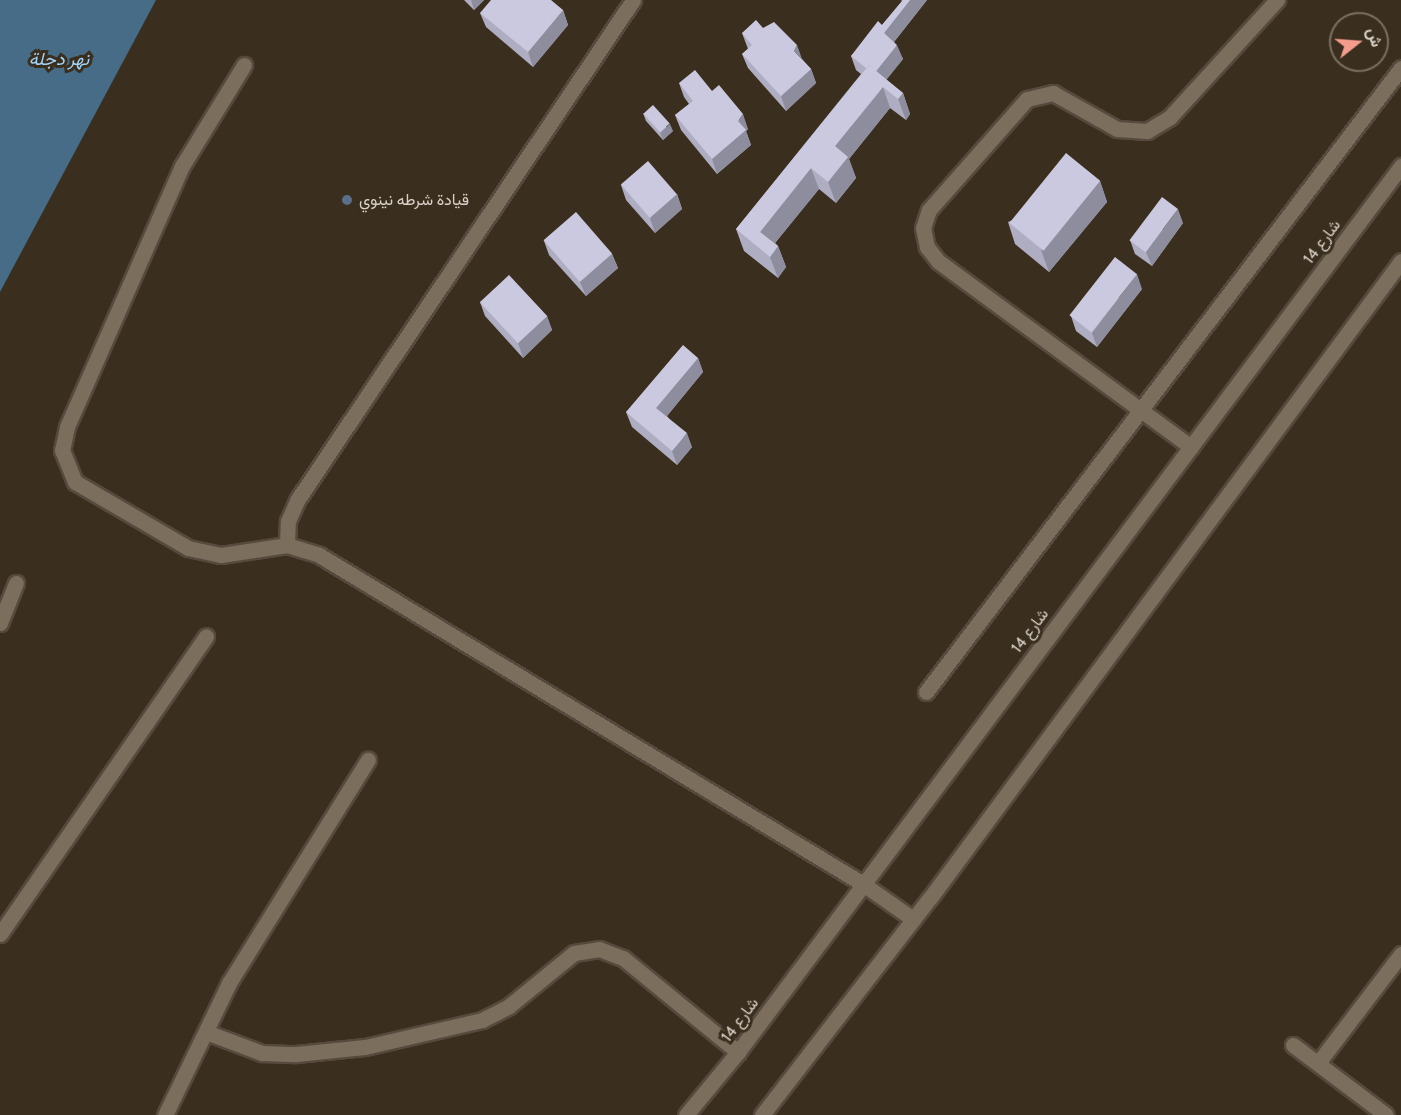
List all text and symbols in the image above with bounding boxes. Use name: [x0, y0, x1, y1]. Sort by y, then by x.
north arrow: [1329, 12, 1389, 72]
text: ش: [1363, 25, 1387, 49]
water label: نهر دجلة: [29, 48, 89, 70]
place label: قيادة شرطه نينوي: [359, 190, 469, 210]
marker: قيادة شرطه نينوي: [340, 193, 354, 207]
street label: شارع 14: [1299, 216, 1345, 268]
street label: شارع 14: [1007, 605, 1053, 657]
street label: شارع 14: [717, 994, 763, 1046]

